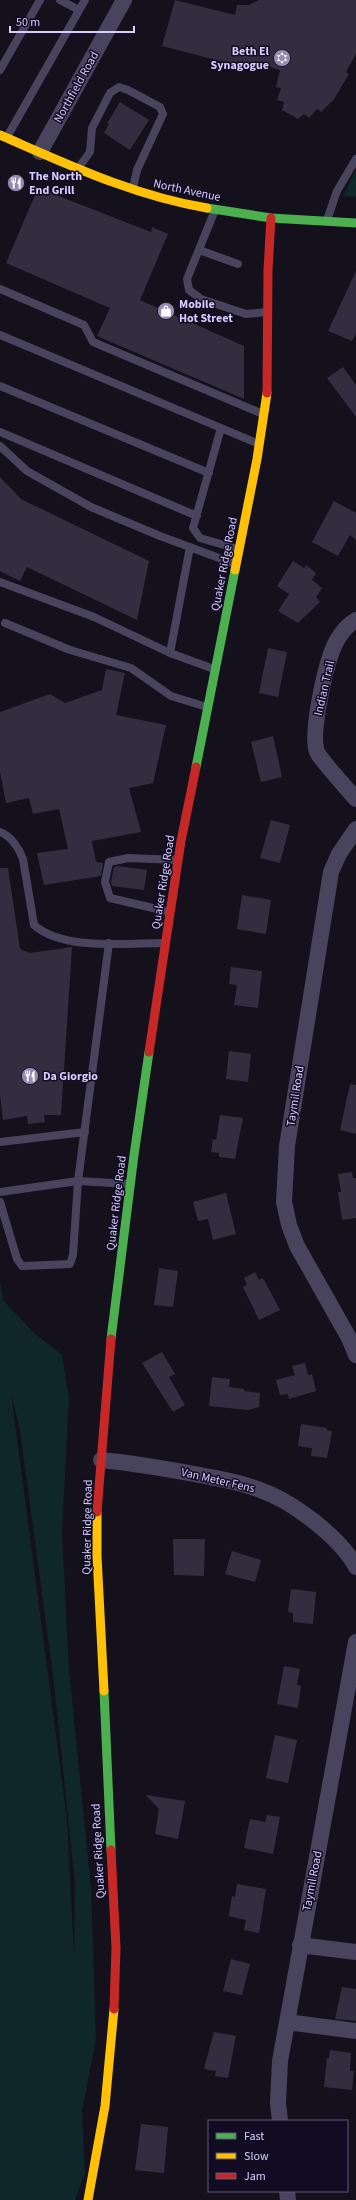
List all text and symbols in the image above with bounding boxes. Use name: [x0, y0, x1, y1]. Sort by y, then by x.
scale bar: [10, 8, 134, 34]
text: 50 m: [16, 14, 40, 31]
place label: Beth El Synagogue: [211, 43, 270, 74]
street label: Northfield Road: [50, 48, 103, 126]
synagogue icon: Beth El Synagogue: [272, 48, 292, 68]
place label: The North End Grill: [29, 168, 82, 199]
restaurant icon: The North End Grill: [6, 173, 26, 193]
street label: North Avenue: [152, 175, 222, 206]
place label: Mobile Hot Street: [179, 296, 233, 327]
shop icon: Mobile Hot Street: [156, 301, 176, 321]
street label: Quaker Ridge Road: [207, 516, 242, 612]
street label: Indian Trail: [310, 659, 339, 717]
street label: Quaker Ridge Road: [148, 834, 179, 930]
street label: Taymil Road: [282, 1064, 309, 1128]
restaurant icon: Da Giorgio: [20, 1066, 40, 1086]
place label: Da Giorgio: [43, 1068, 98, 1085]
street label: Quaker Ridge Road: [102, 1155, 131, 1251]
street label: Van Meter Fens: [179, 1464, 256, 1497]
street label: Quaker Ridge Road: [78, 1479, 97, 1575]
street label: Quaker Ridge Road: [88, 1803, 109, 1899]
street label: Taymil Road: [298, 1849, 327, 1913]
legend: [208, 2120, 348, 2192]
text: Fast: [244, 2128, 264, 2145]
text: Slow: [244, 2148, 269, 2165]
text: Jam: [244, 2168, 266, 2185]

